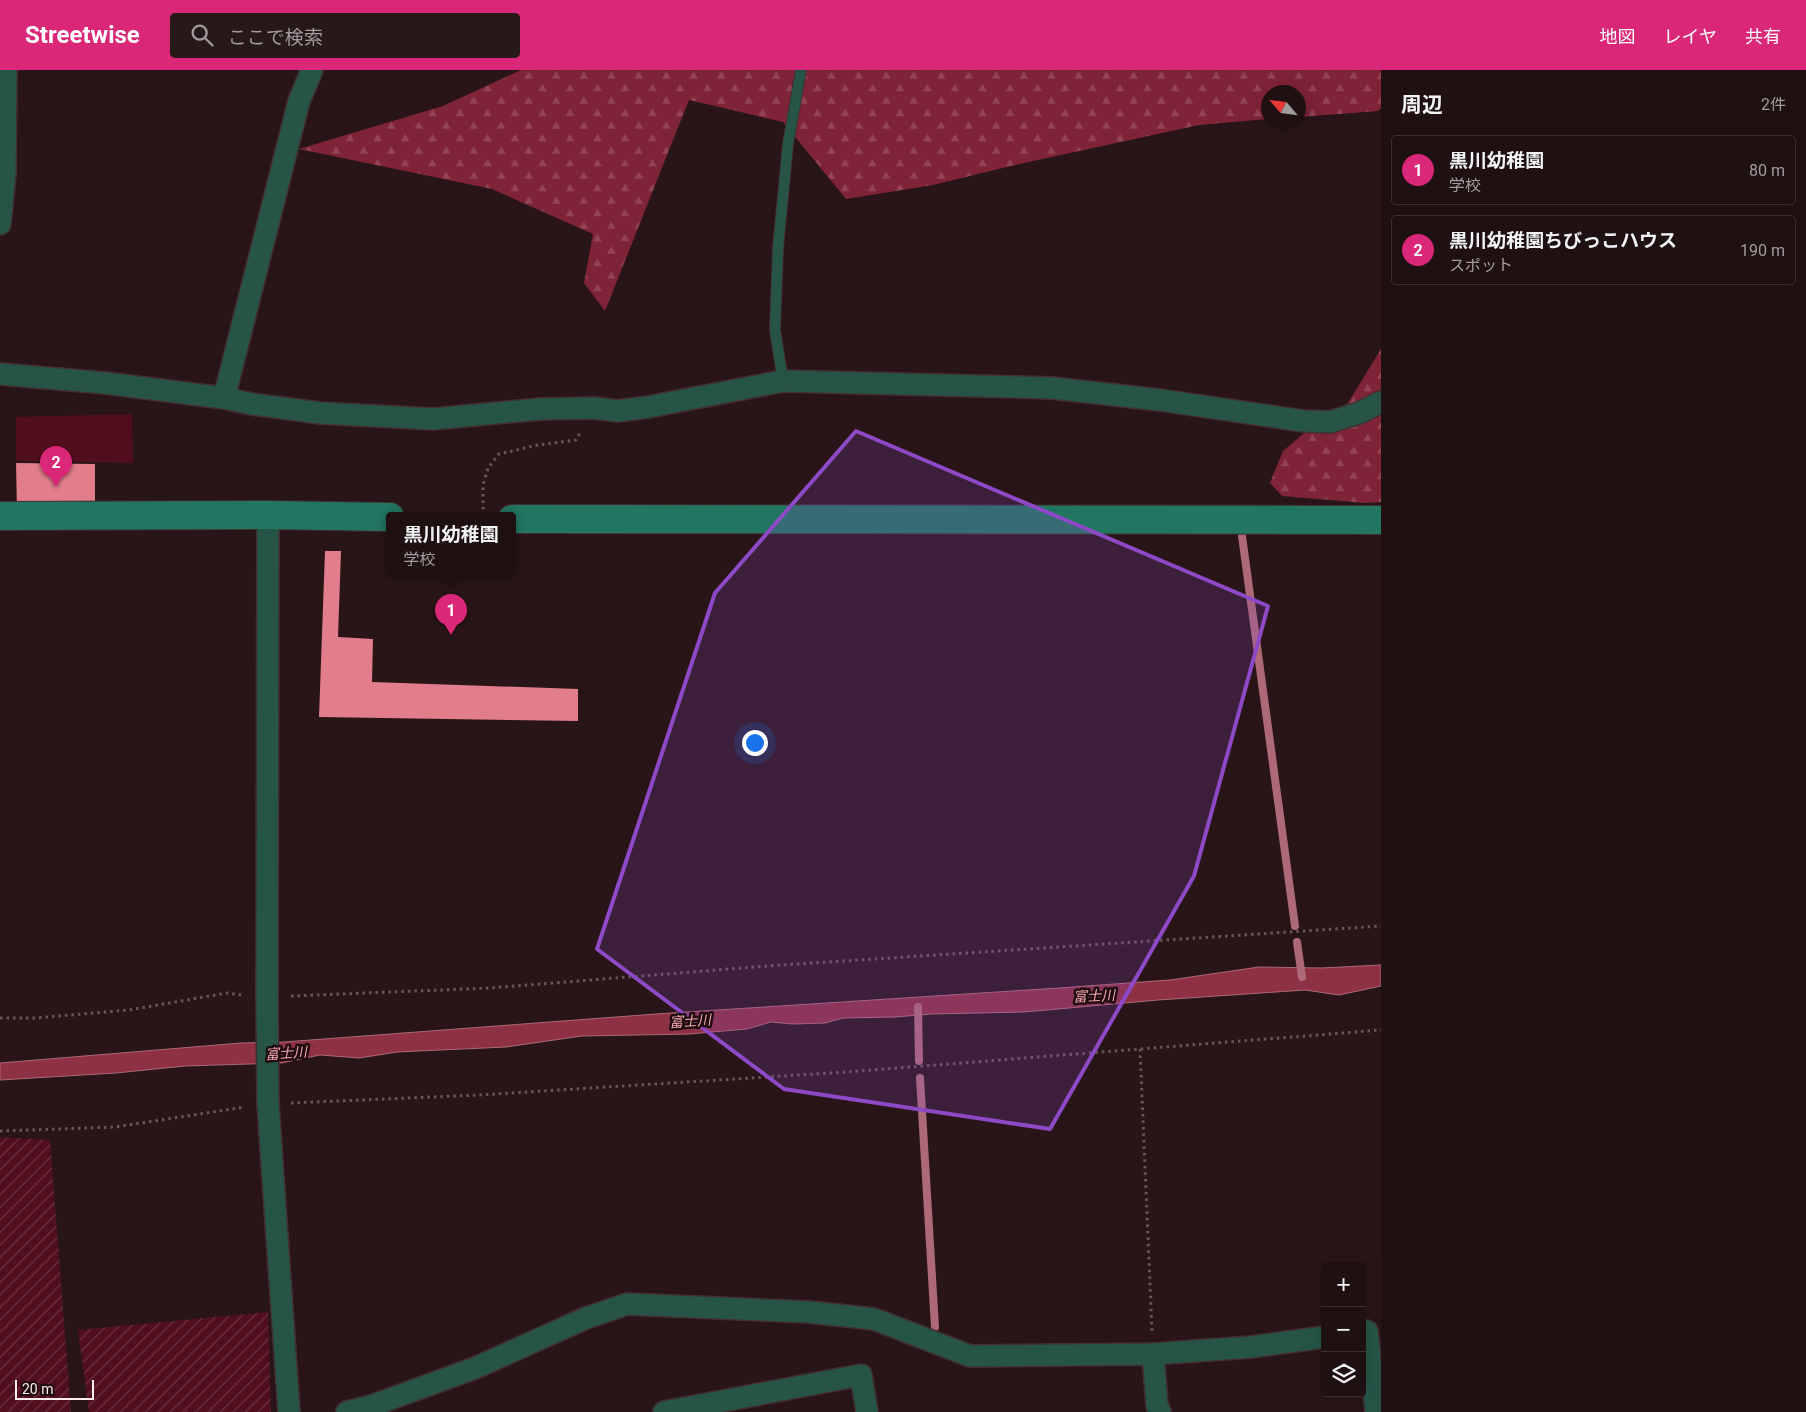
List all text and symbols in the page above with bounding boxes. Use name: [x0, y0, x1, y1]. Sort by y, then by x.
search box: [170, 13, 520, 58]
text: Streetwise: [25, 21, 140, 49]
icon: search: [188, 21, 216, 49]
text: ここで検索: [228, 26, 323, 49]
text: 地図: [1600, 26, 1636, 47]
text: レイヤ: [1664, 26, 1717, 47]
text: 共有: [1745, 26, 1781, 47]
north arrow: [1261, 85, 1306, 130]
text: 周辺: [1401, 93, 1443, 117]
text: 2件: [1761, 95, 1786, 114]
text: 黒川幼稚園: [1449, 149, 1544, 172]
text: 1: [1413, 161, 1423, 180]
text: 80 m: [1749, 161, 1785, 180]
text: 学校: [1449, 176, 1481, 195]
text: 黒川幼稚園ちびっこハウス: [1449, 229, 1677, 252]
text: 2: [1413, 241, 1423, 260]
text: 190 m: [1740, 241, 1785, 260]
text: スポット: [1449, 256, 1513, 275]
pin: 2: [40, 446, 72, 487]
popup: [386, 512, 516, 577]
text: 黒川幼稚園: [403, 523, 499, 546]
text: 学校: [403, 550, 436, 569]
pin: 1: [435, 594, 467, 635]
your location: [742, 730, 768, 756]
water label: 富士川: [1073, 987, 1117, 1005]
water label: 富士川: [668, 1011, 714, 1030]
water label: 富士川: [264, 1043, 310, 1062]
map controls: [1321, 1262, 1366, 1397]
button: +: [1321, 1262, 1366, 1307]
button: −: [1321, 1307, 1366, 1352]
button: layers: [1321, 1352, 1366, 1397]
scale bar: [15, 1377, 94, 1400]
text: 20 m: [22, 1381, 54, 1397]

